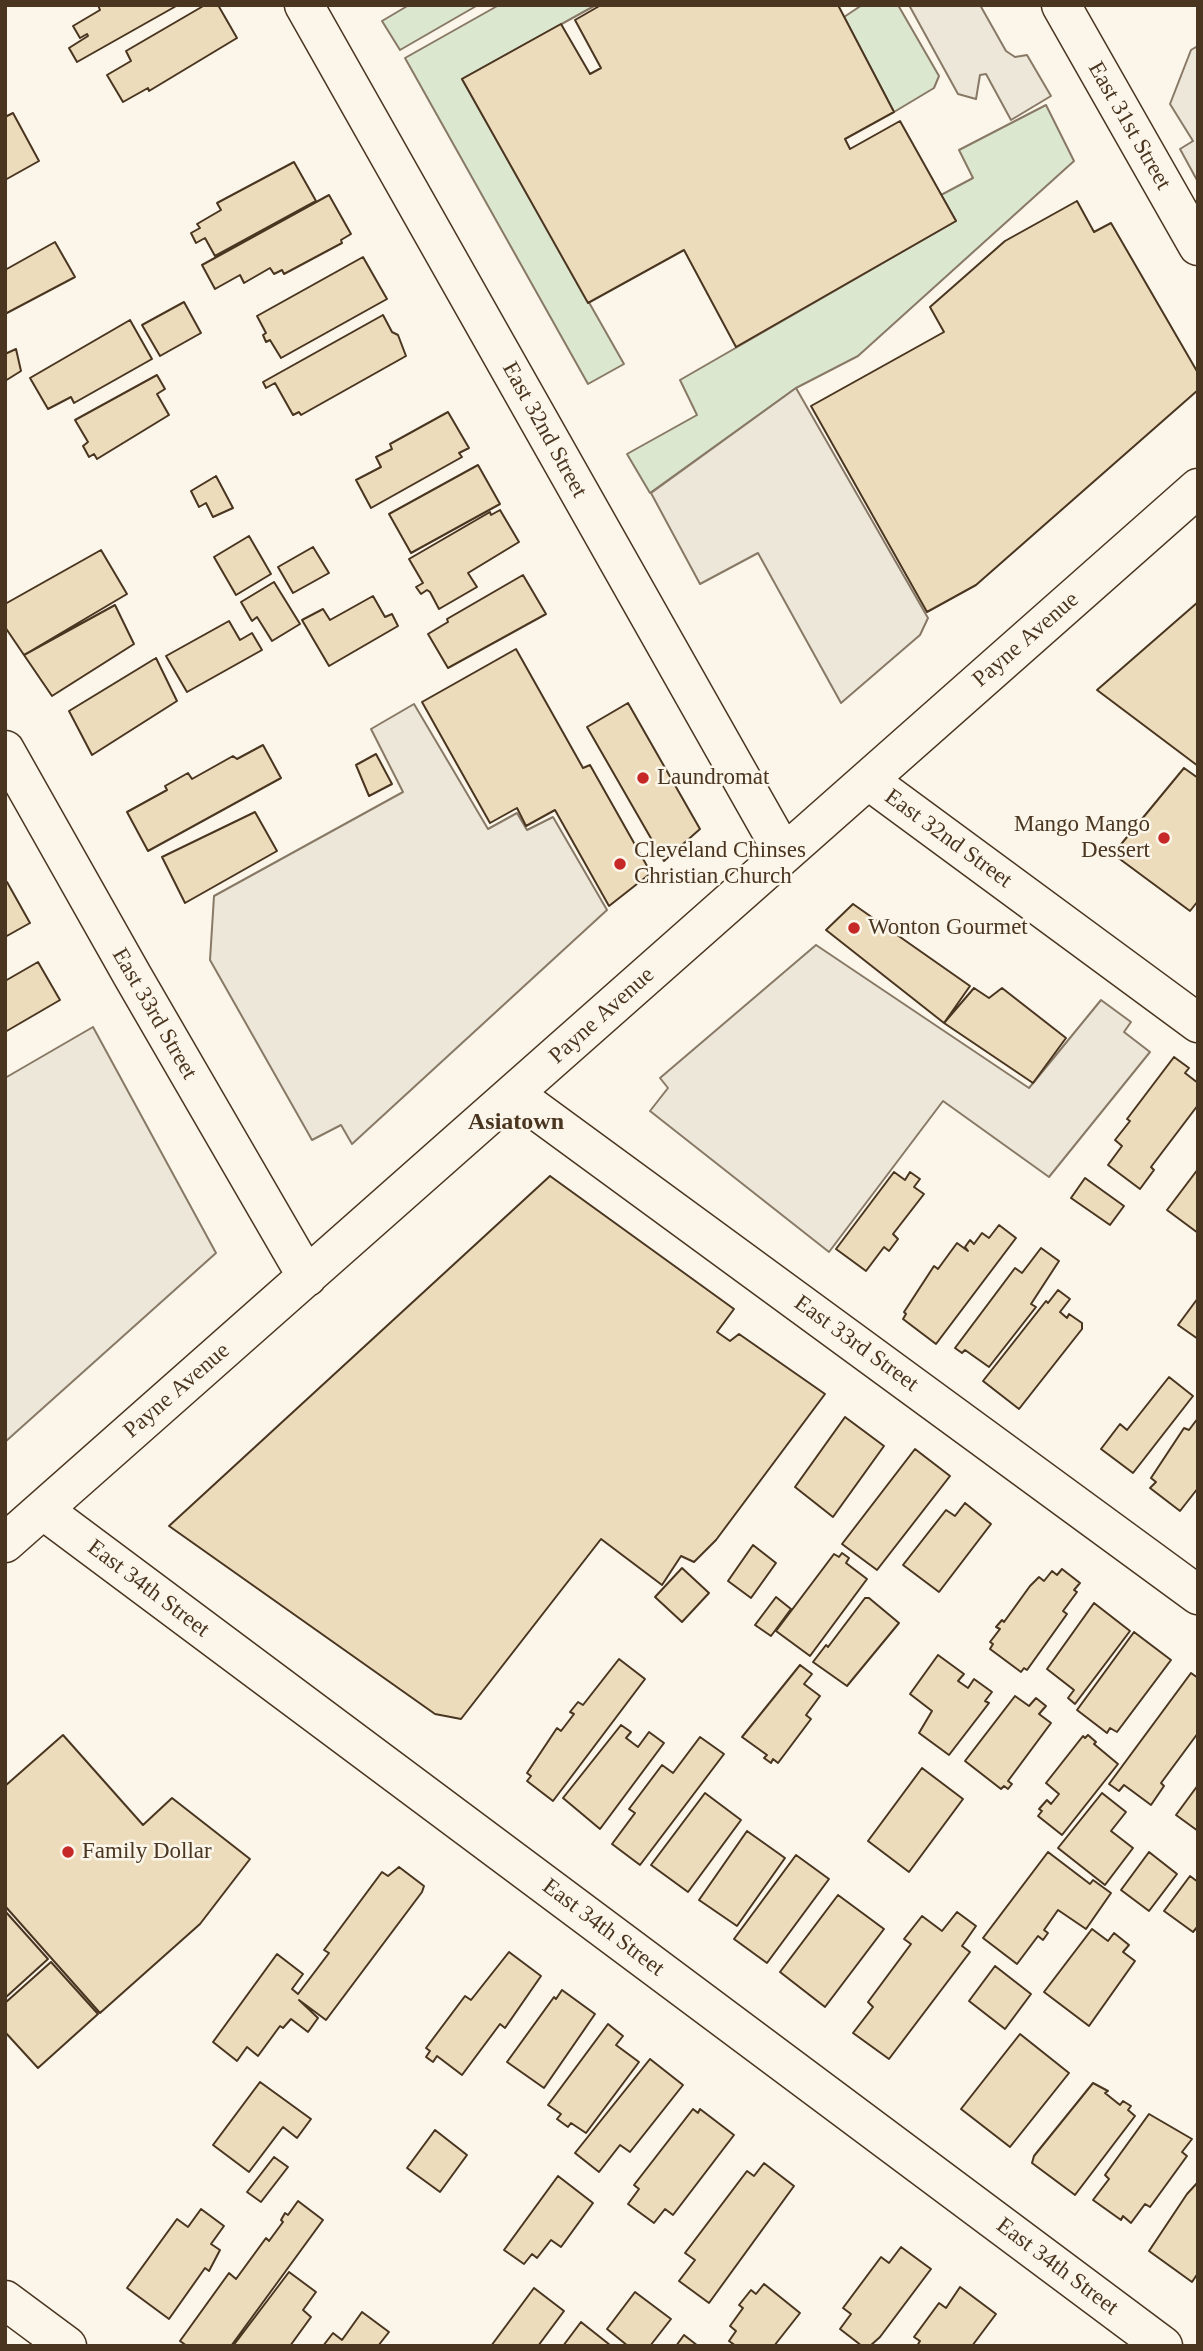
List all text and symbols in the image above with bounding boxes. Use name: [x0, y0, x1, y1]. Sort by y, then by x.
street label: East 31st Street: [1081, 57, 1177, 195]
street label: East 32nd Street: [495, 357, 593, 503]
street label: Payne Avenue: [967, 586, 1085, 694]
place label: Laundromat: [657, 764, 769, 792]
marker: Laundromat: [635, 770, 651, 786]
street label: East 32nd Street: [879, 784, 1017, 894]
place label: Mango Mango Dessert: [1014, 811, 1150, 865]
marker: Mango Mango Dessert: [1156, 830, 1172, 846]
place label: Cleveland Chinses Christian Church: [634, 837, 806, 891]
marker: Cleveland Chinses Christian Church: [612, 856, 628, 872]
place label: Wonton Gourmet: [868, 914, 1028, 942]
marker: Wonton Gourmet: [846, 920, 862, 936]
street label: East 33rd Street: [105, 943, 203, 1085]
street label: Payne Avenue: [544, 962, 660, 1070]
district label: Asiatown: [468, 1109, 564, 1137]
street label: East 33rd Street: [788, 1290, 924, 1398]
street label: Payne Avenue: [118, 1337, 236, 1445]
street label: East 34th Street: [82, 1534, 214, 1644]
place label: Family Dollar: [82, 1838, 212, 1866]
marker: Family Dollar: [60, 1844, 76, 1860]
street label: East 34th Street: [537, 1873, 669, 1983]
street label: East 34th Street: [991, 2212, 1123, 2322]

